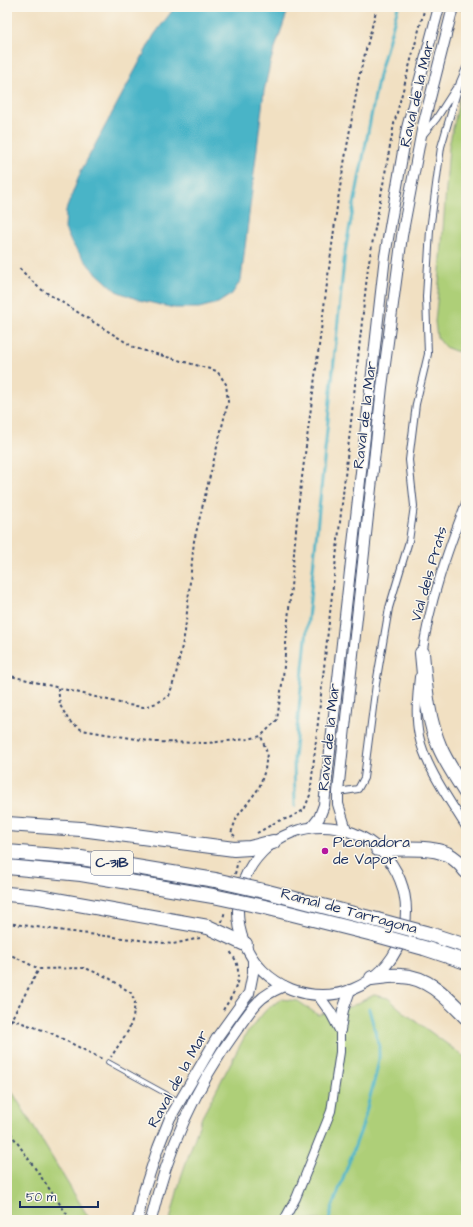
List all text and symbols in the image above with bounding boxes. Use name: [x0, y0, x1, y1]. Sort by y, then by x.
street label: Raval de la Mar: [395, 39, 439, 149]
street label: Raval de la Mar: [348, 360, 382, 470]
street label: Vial dels Prats: [405, 523, 453, 624]
street label: Raval de la Mar: [313, 682, 345, 792]
place label: Piconadora de Vapor: [333, 832, 410, 870]
marker: Piconadora de Vapor: [320, 846, 330, 856]
road number: C-31B: [91, 851, 133, 875]
street label: Ramal de Tarragona: [278, 883, 420, 940]
street label: Raval de la Mar: [143, 1027, 213, 1131]
scale bar: [20, 1183, 98, 1209]
text: 50 m: [26, 1189, 57, 1206]

